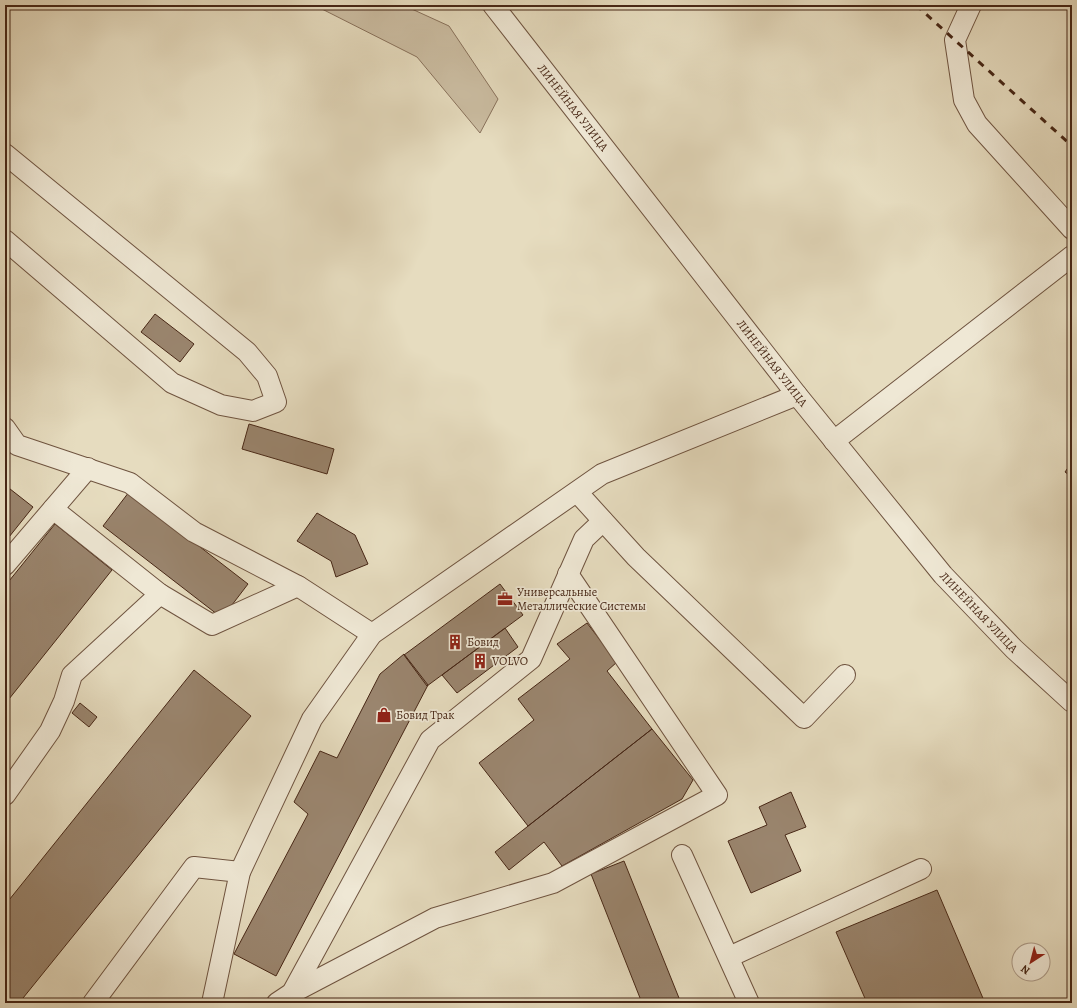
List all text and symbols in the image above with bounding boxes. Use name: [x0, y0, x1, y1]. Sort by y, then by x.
street label: ЛИНЕЙНАЯ УЛИЦА: [534, 61, 613, 155]
street label: ЛИНЕЙНАЯ УЛИЦА: [733, 316, 812, 411]
street label: ЛИНЕЙНАЯ УЛИЦА: [936, 568, 1022, 657]
place label: Универсальные Металлические Системы: [517, 584, 646, 614]
office icon: Универсальные Металлические Системы: [496, 590, 514, 608]
building icon: Бовид: [446, 633, 464, 651]
place label: Бовид: [467, 634, 499, 650]
building icon: VOLVO: [471, 652, 489, 670]
place label: VOLVO: [491, 653, 528, 669]
shop icon: Бовид Трак: [375, 706, 393, 724]
place label: Бовид Трак: [396, 707, 455, 723]
north arrow: [1011, 942, 1051, 982]
text: N: [1018, 961, 1033, 978]

